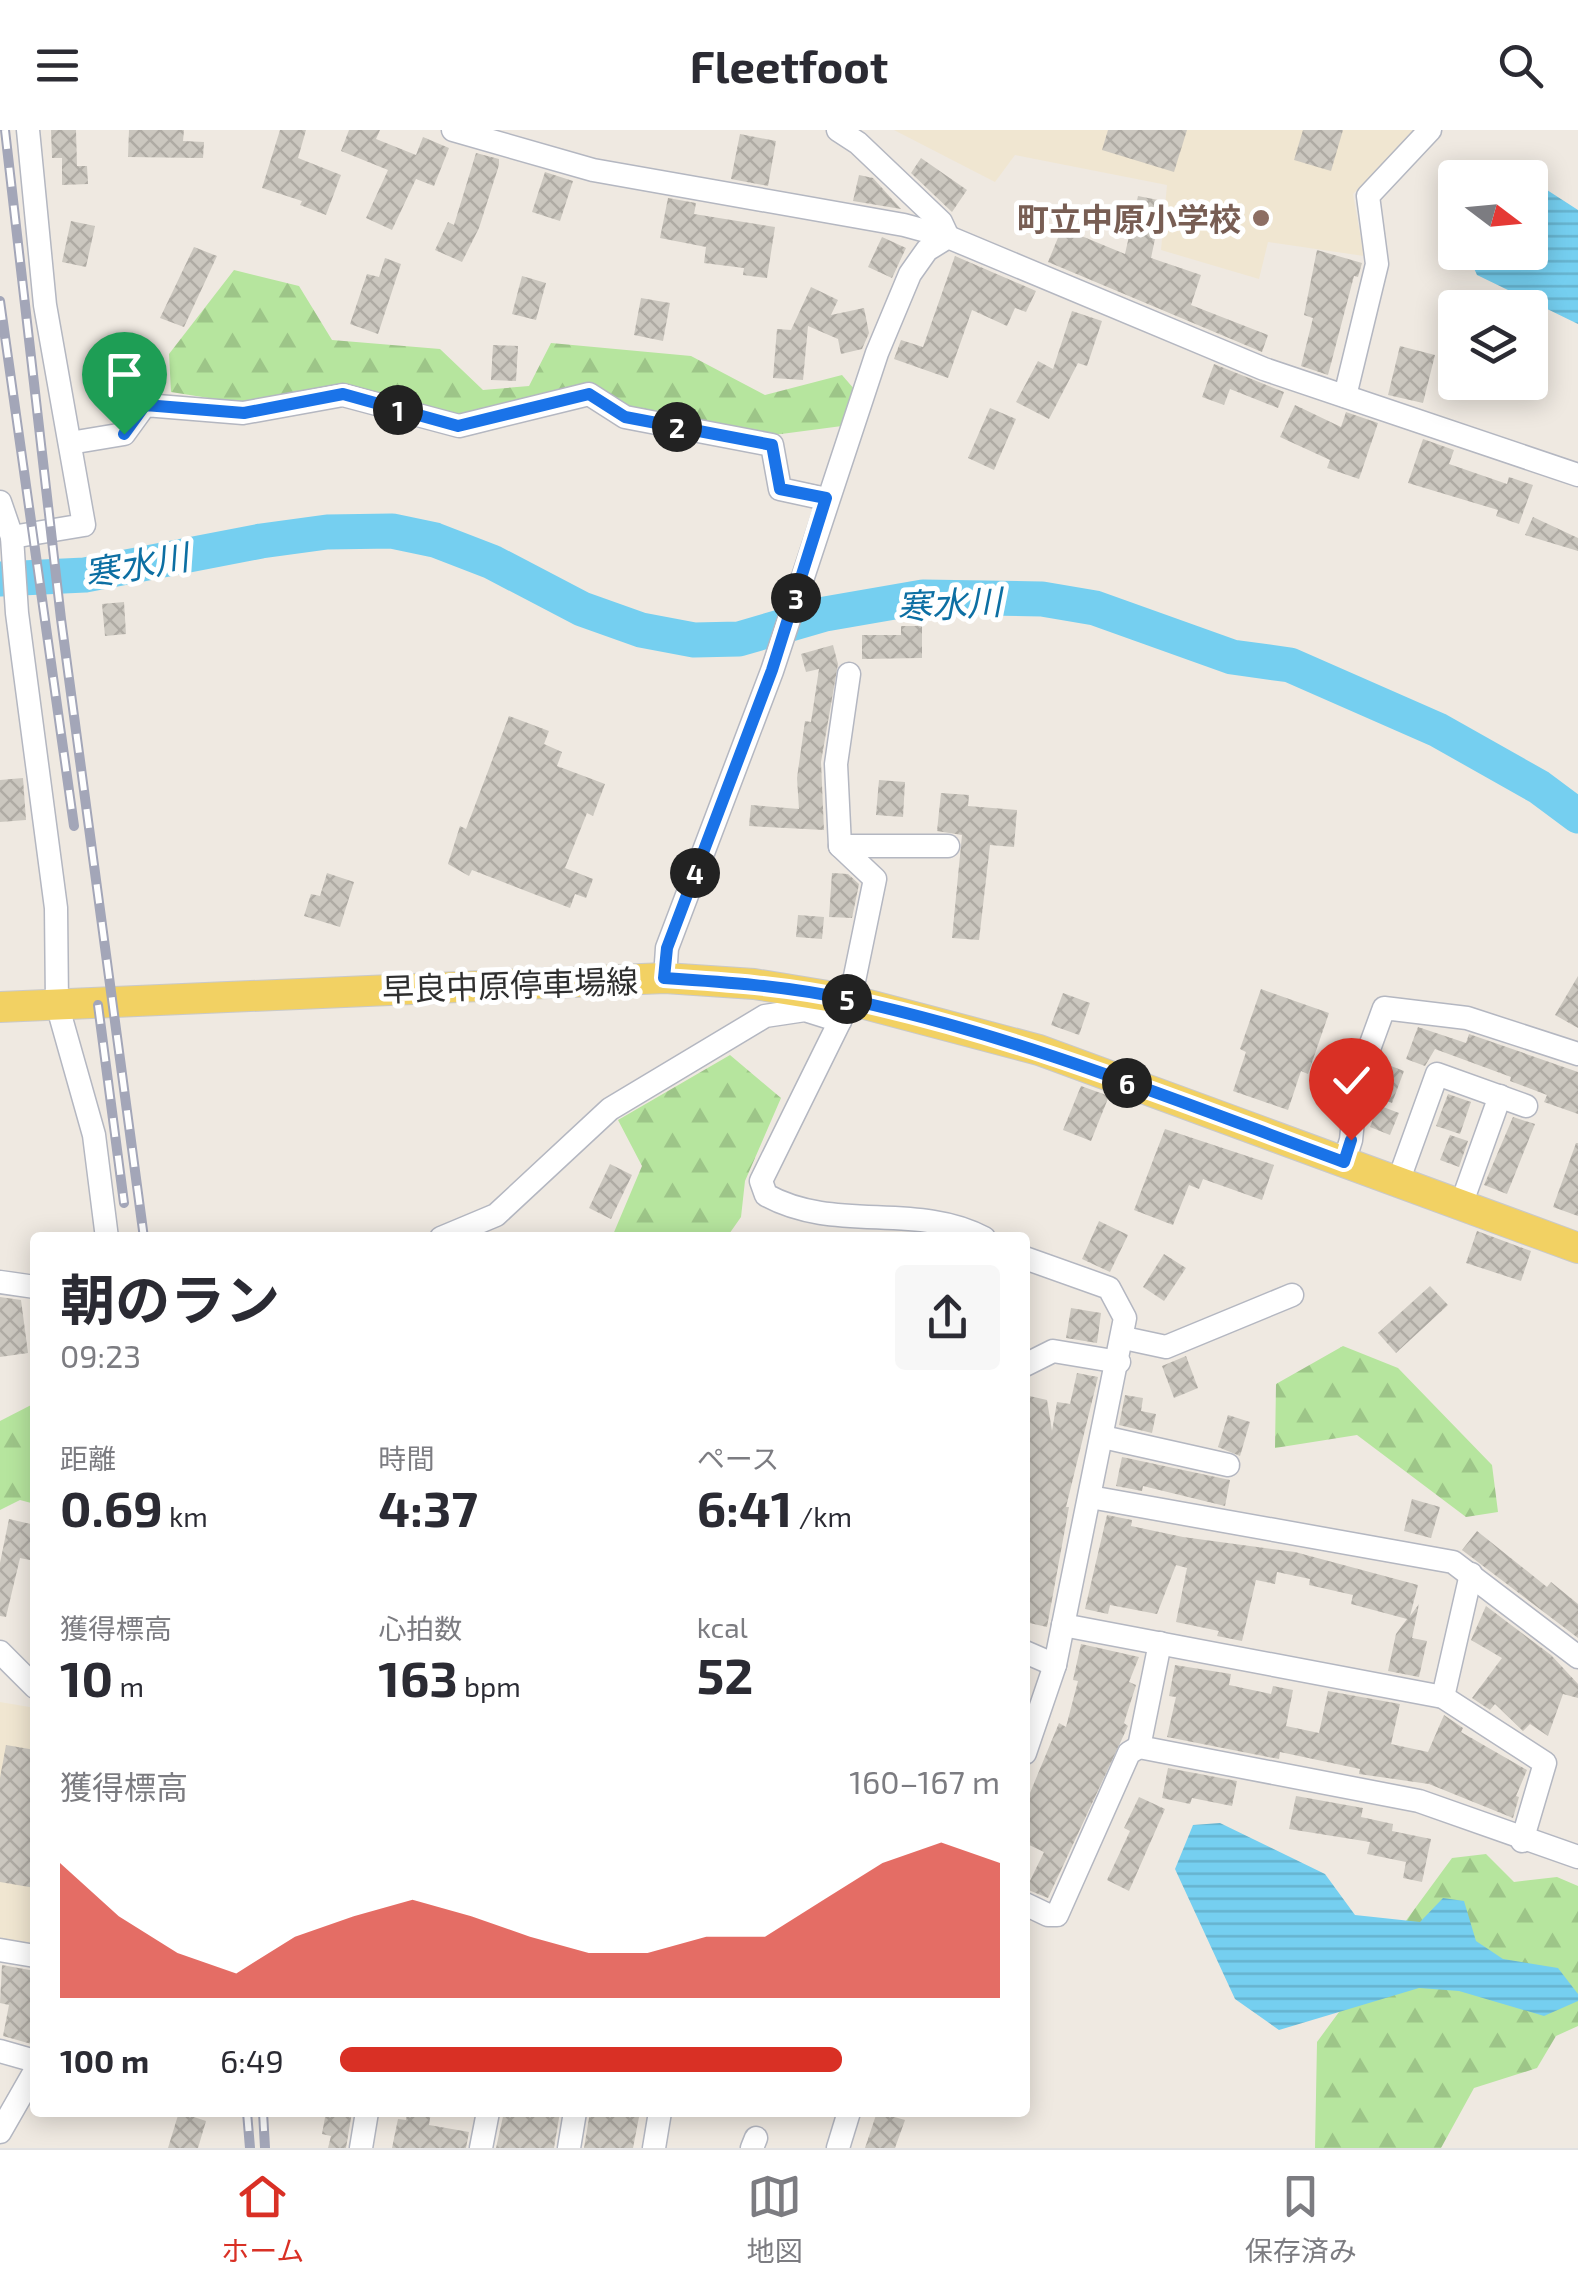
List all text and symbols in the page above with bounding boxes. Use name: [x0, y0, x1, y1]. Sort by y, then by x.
icon: menu: [30, 38, 85, 93]
text: Fleetfoot: [690, 38, 888, 92]
icon: search: [1493, 38, 1548, 93]
north arrow: [1438, 160, 1548, 270]
map controls: [1438, 160, 1548, 400]
place label: 町立中原小学校: [1017, 199, 1241, 237]
marker: 町立中原小学校: [1250, 207, 1272, 229]
button: layers: [1438, 290, 1548, 400]
pin: [82, 332, 167, 435]
icon: arrive: [97, 347, 152, 402]
pin: 1: [373, 385, 423, 435]
text: 1: [392, 393, 404, 427]
pin: 2: [652, 402, 702, 452]
text: 2: [669, 410, 685, 444]
water label: 寒水川: [81, 534, 195, 594]
pin: 3: [771, 573, 821, 623]
water label: 寒水川: [895, 579, 1007, 627]
text: 3: [788, 581, 804, 615]
pin: 4: [670, 848, 720, 898]
text: 4: [686, 856, 704, 890]
street label: 早良中原停車場線: [381, 961, 639, 1007]
pin: 5: [822, 974, 872, 1024]
text: 5: [839, 982, 855, 1016]
pin: [1309, 1038, 1394, 1141]
icon: check: [1324, 1053, 1379, 1108]
pin: 6: [1102, 1058, 1152, 1108]
text: 6: [1119, 1066, 1135, 1100]
text: 朝のラン: [60, 1265, 280, 1331]
button: share: [895, 1265, 1000, 1370]
text: 09:23: [60, 1336, 141, 1374]
text: 距離: [60, 1441, 116, 1475]
text: 時間: [378, 1441, 434, 1475]
text: ペース: [697, 1441, 779, 1475]
text: 0.69: [60, 1477, 163, 1537]
text: 4:37: [378, 1477, 478, 1537]
text: 6:41: [697, 1477, 792, 1537]
text: km: [163, 1499, 208, 1533]
text: /km: [792, 1499, 852, 1533]
text: kcal: [697, 1610, 748, 1644]
text: 獲得標高: [60, 1611, 172, 1645]
text: 心拍数: [378, 1611, 462, 1645]
text: 52: [697, 1644, 753, 1704]
text: 10: [60, 1647, 113, 1707]
text: 163: [378, 1647, 458, 1707]
text: m: [113, 1669, 144, 1703]
text: bpm: [458, 1669, 521, 1703]
text: 160–167 m: [849, 1762, 1000, 1800]
text: 獲得標高: [60, 1767, 188, 1805]
text: 100 m: [60, 2041, 149, 2079]
text: 6:49: [220, 2041, 284, 2079]
tab: ホーム: [221, 2169, 304, 2269]
tab: 地図: [747, 2169, 803, 2269]
tab: 保存済み: [1245, 2169, 1357, 2269]

